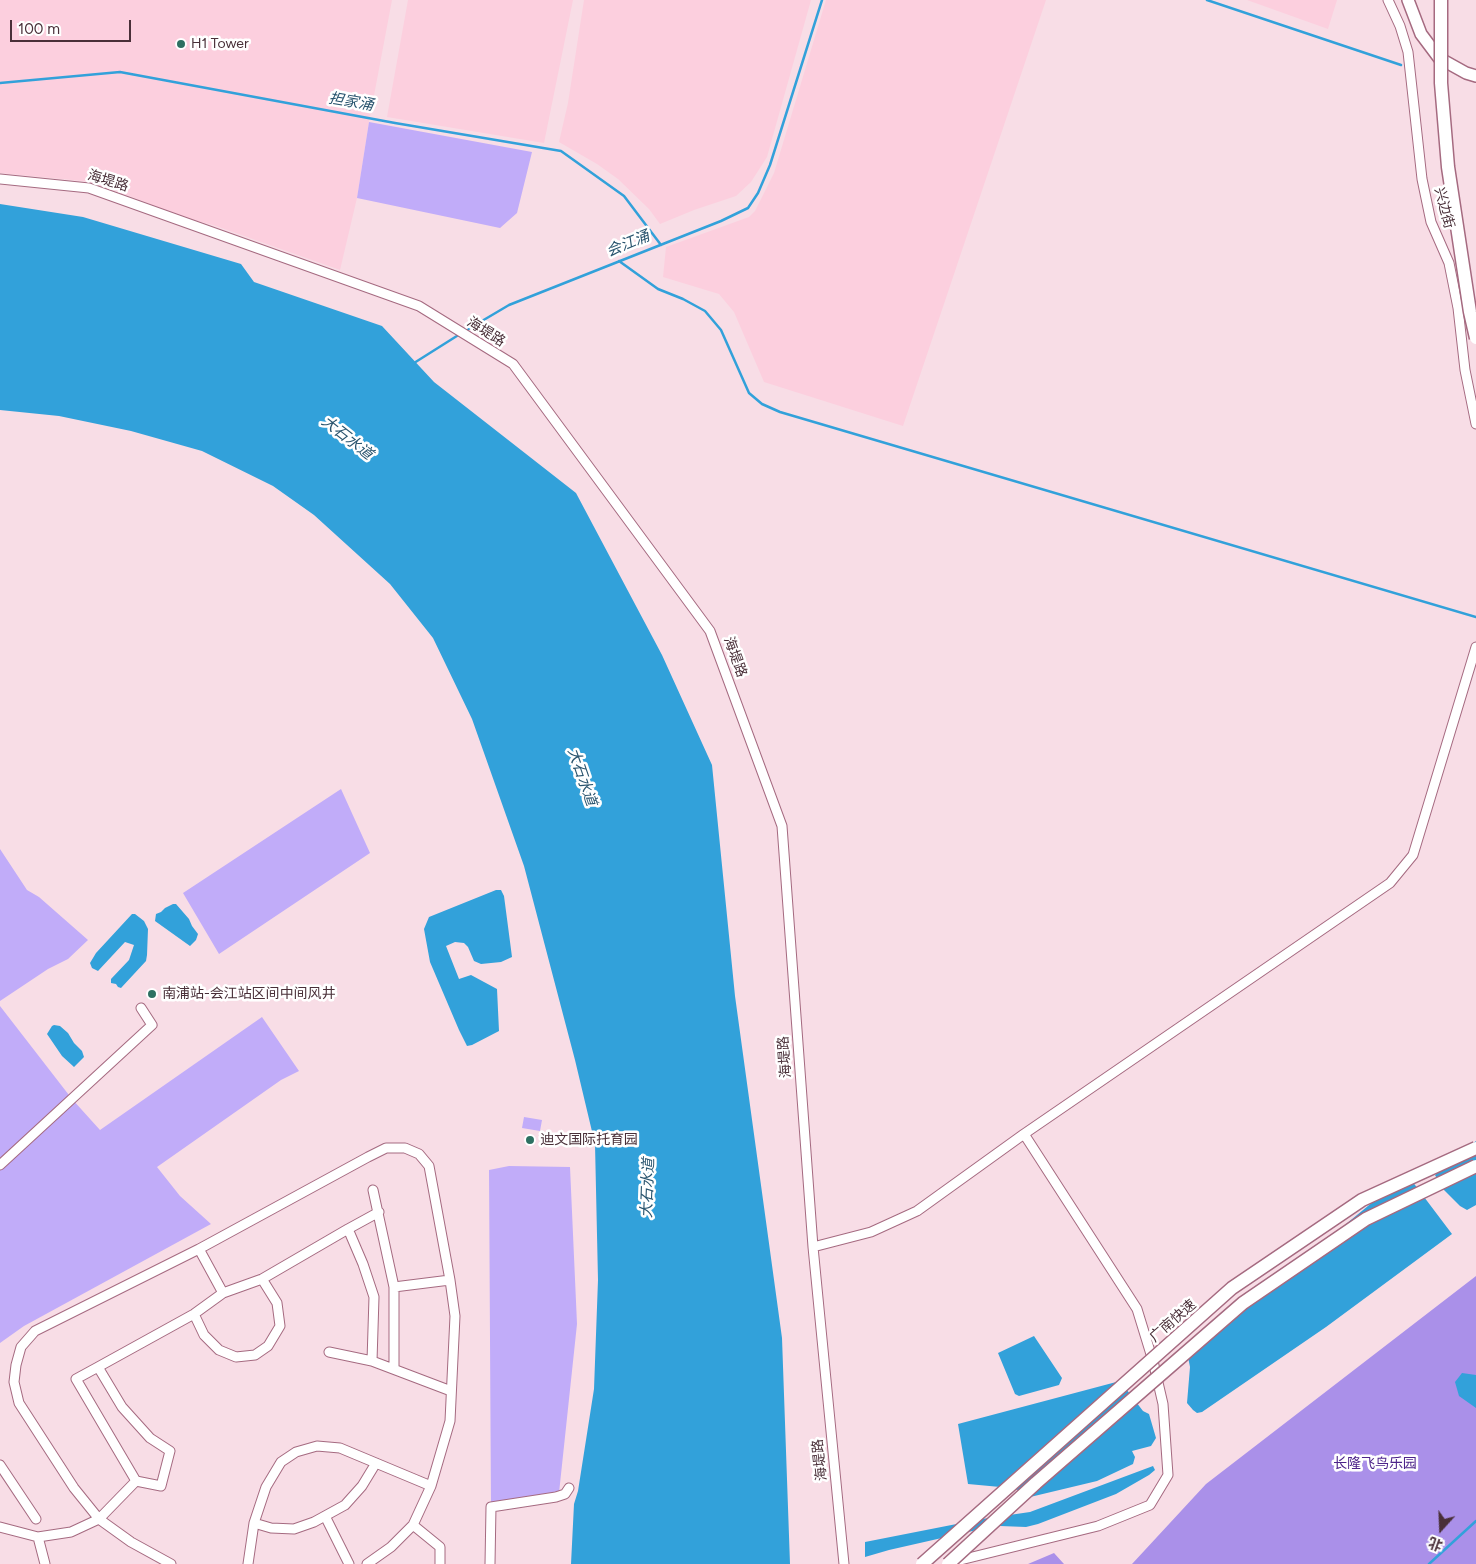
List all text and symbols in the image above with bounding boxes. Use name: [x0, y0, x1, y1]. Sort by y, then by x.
scale bar: [12, 10, 134, 42]
text: 100 m: [18, 20, 60, 38]
place label: H1 Tower: [191, 36, 249, 52]
marker: H1 Tower: [175, 38, 187, 50]
water label: 担家涌: [327, 89, 375, 115]
street label: 海堤路: [85, 167, 131, 195]
street label: 兴边街: [1430, 186, 1458, 230]
water label: 会江涌: [604, 227, 652, 261]
street label: 海堤路: [464, 314, 508, 350]
water label: 大石水道: [318, 412, 376, 464]
street label: 海堤路: [720, 634, 750, 680]
water label: 大石水道: [564, 746, 600, 808]
place label: 南浦站-会江站区间中间风井: [162, 986, 336, 1002]
marker: 南浦站-会江站区间中间风井: [146, 988, 158, 1000]
street label: 海堤路: [775, 1035, 795, 1079]
place label: 迪文国际托育园: [540, 1132, 638, 1148]
marker: 迪文国际托育园: [524, 1134, 536, 1146]
water label: 大石水道: [638, 1158, 658, 1218]
street label: 广南快速: [1146, 1296, 1200, 1346]
street label: 海堤路: [809, 1438, 831, 1482]
park label: 长隆飞鸟乐园: [1333, 1456, 1417, 1472]
north arrow: [1416, 1504, 1466, 1554]
text: 北: [1426, 1533, 1445, 1554]

